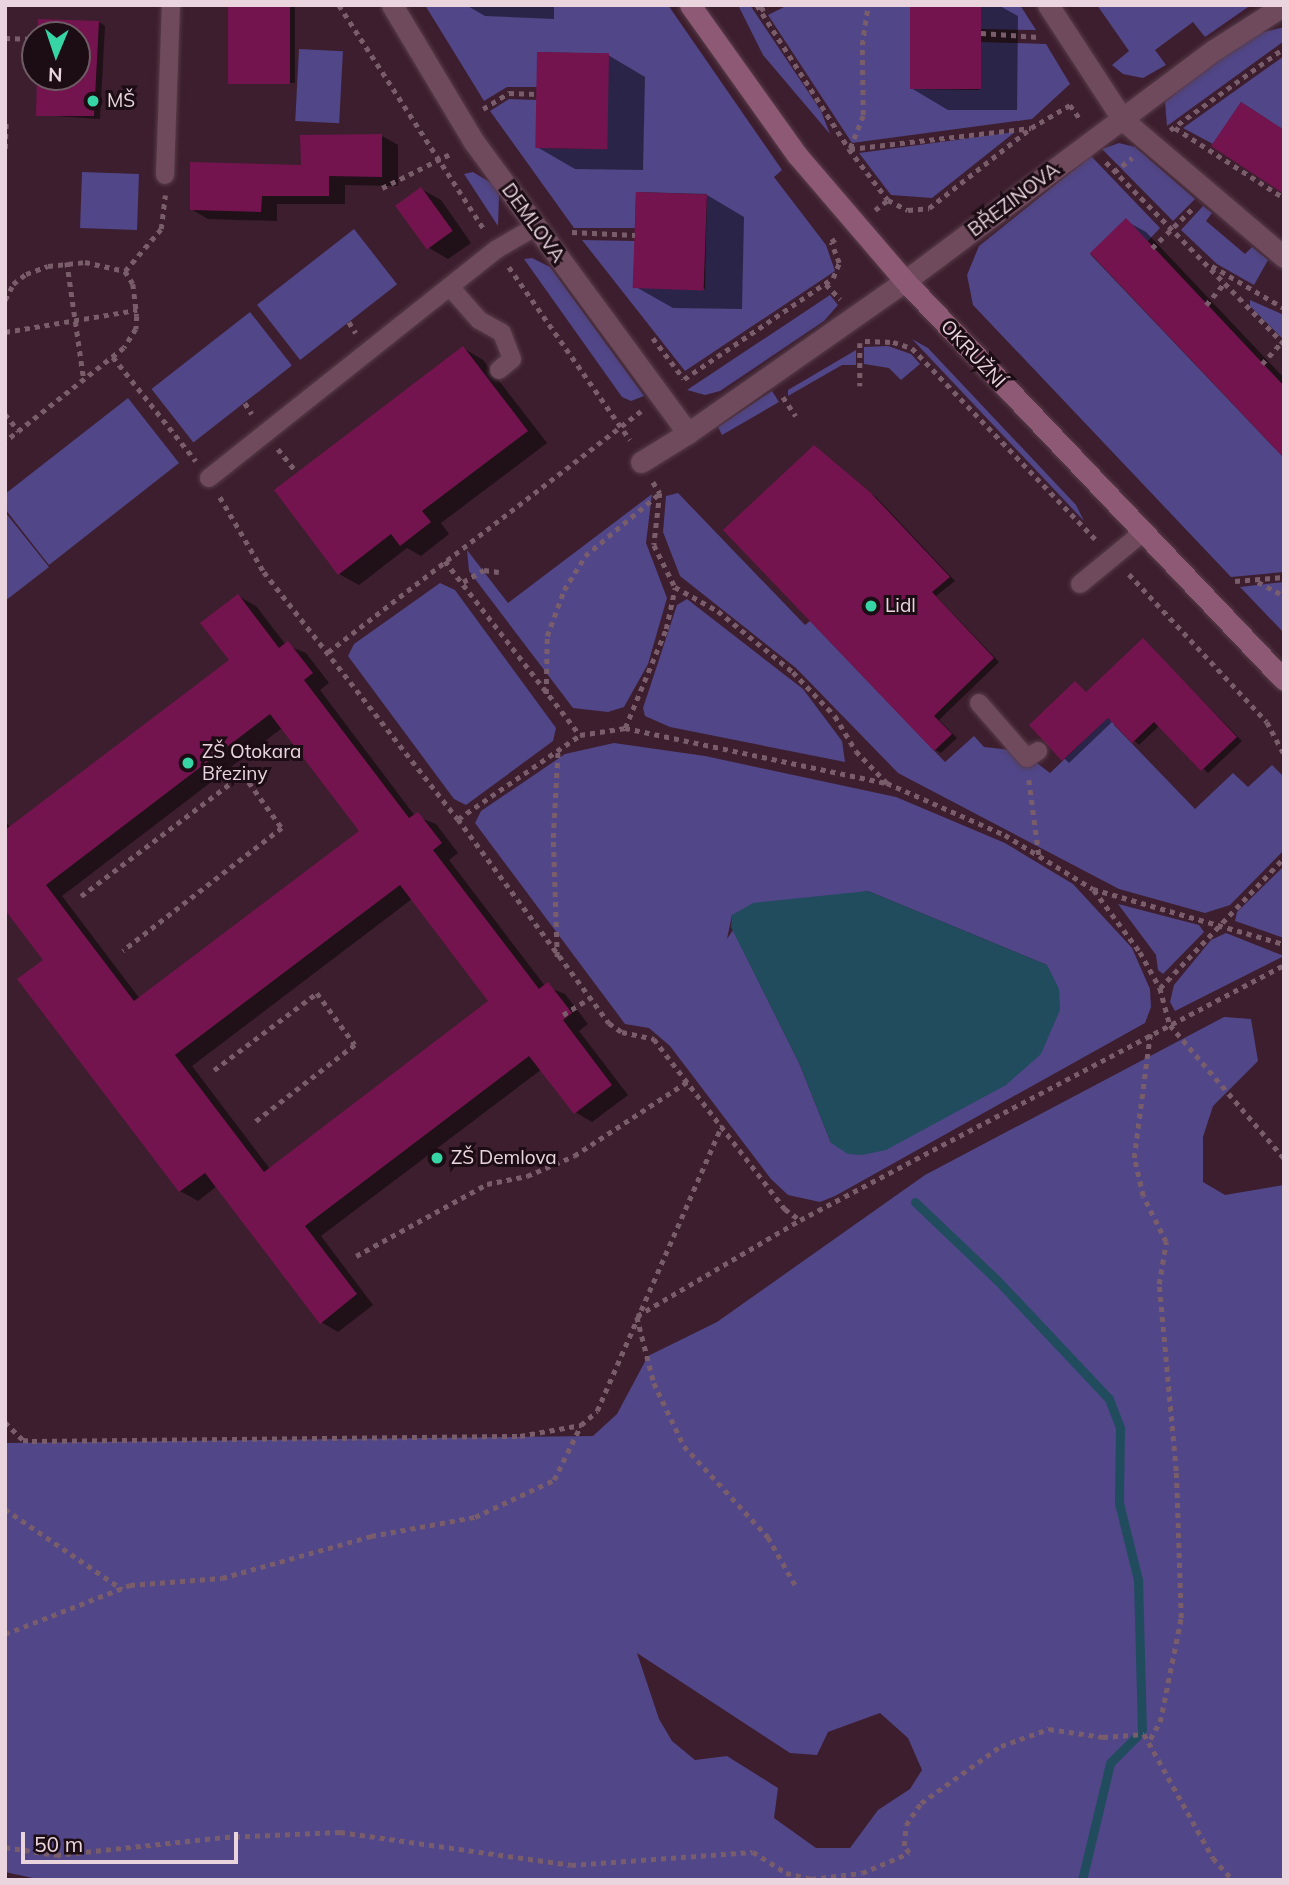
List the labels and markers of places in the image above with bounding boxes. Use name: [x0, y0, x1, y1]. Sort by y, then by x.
place label: MŠ: [107, 90, 135, 112]
marker: MŠ: [85, 93, 101, 109]
place label: Lidl: [885, 595, 916, 617]
marker: Lidl: [863, 598, 879, 614]
place label: ZŠ Otokara Březiny: [202, 741, 301, 785]
marker: ZŠ Otokara Březiny: [180, 755, 196, 771]
place label: ZŠ Demlova: [451, 1147, 557, 1169]
marker: ZŠ Demlova: [429, 1150, 445, 1166]

